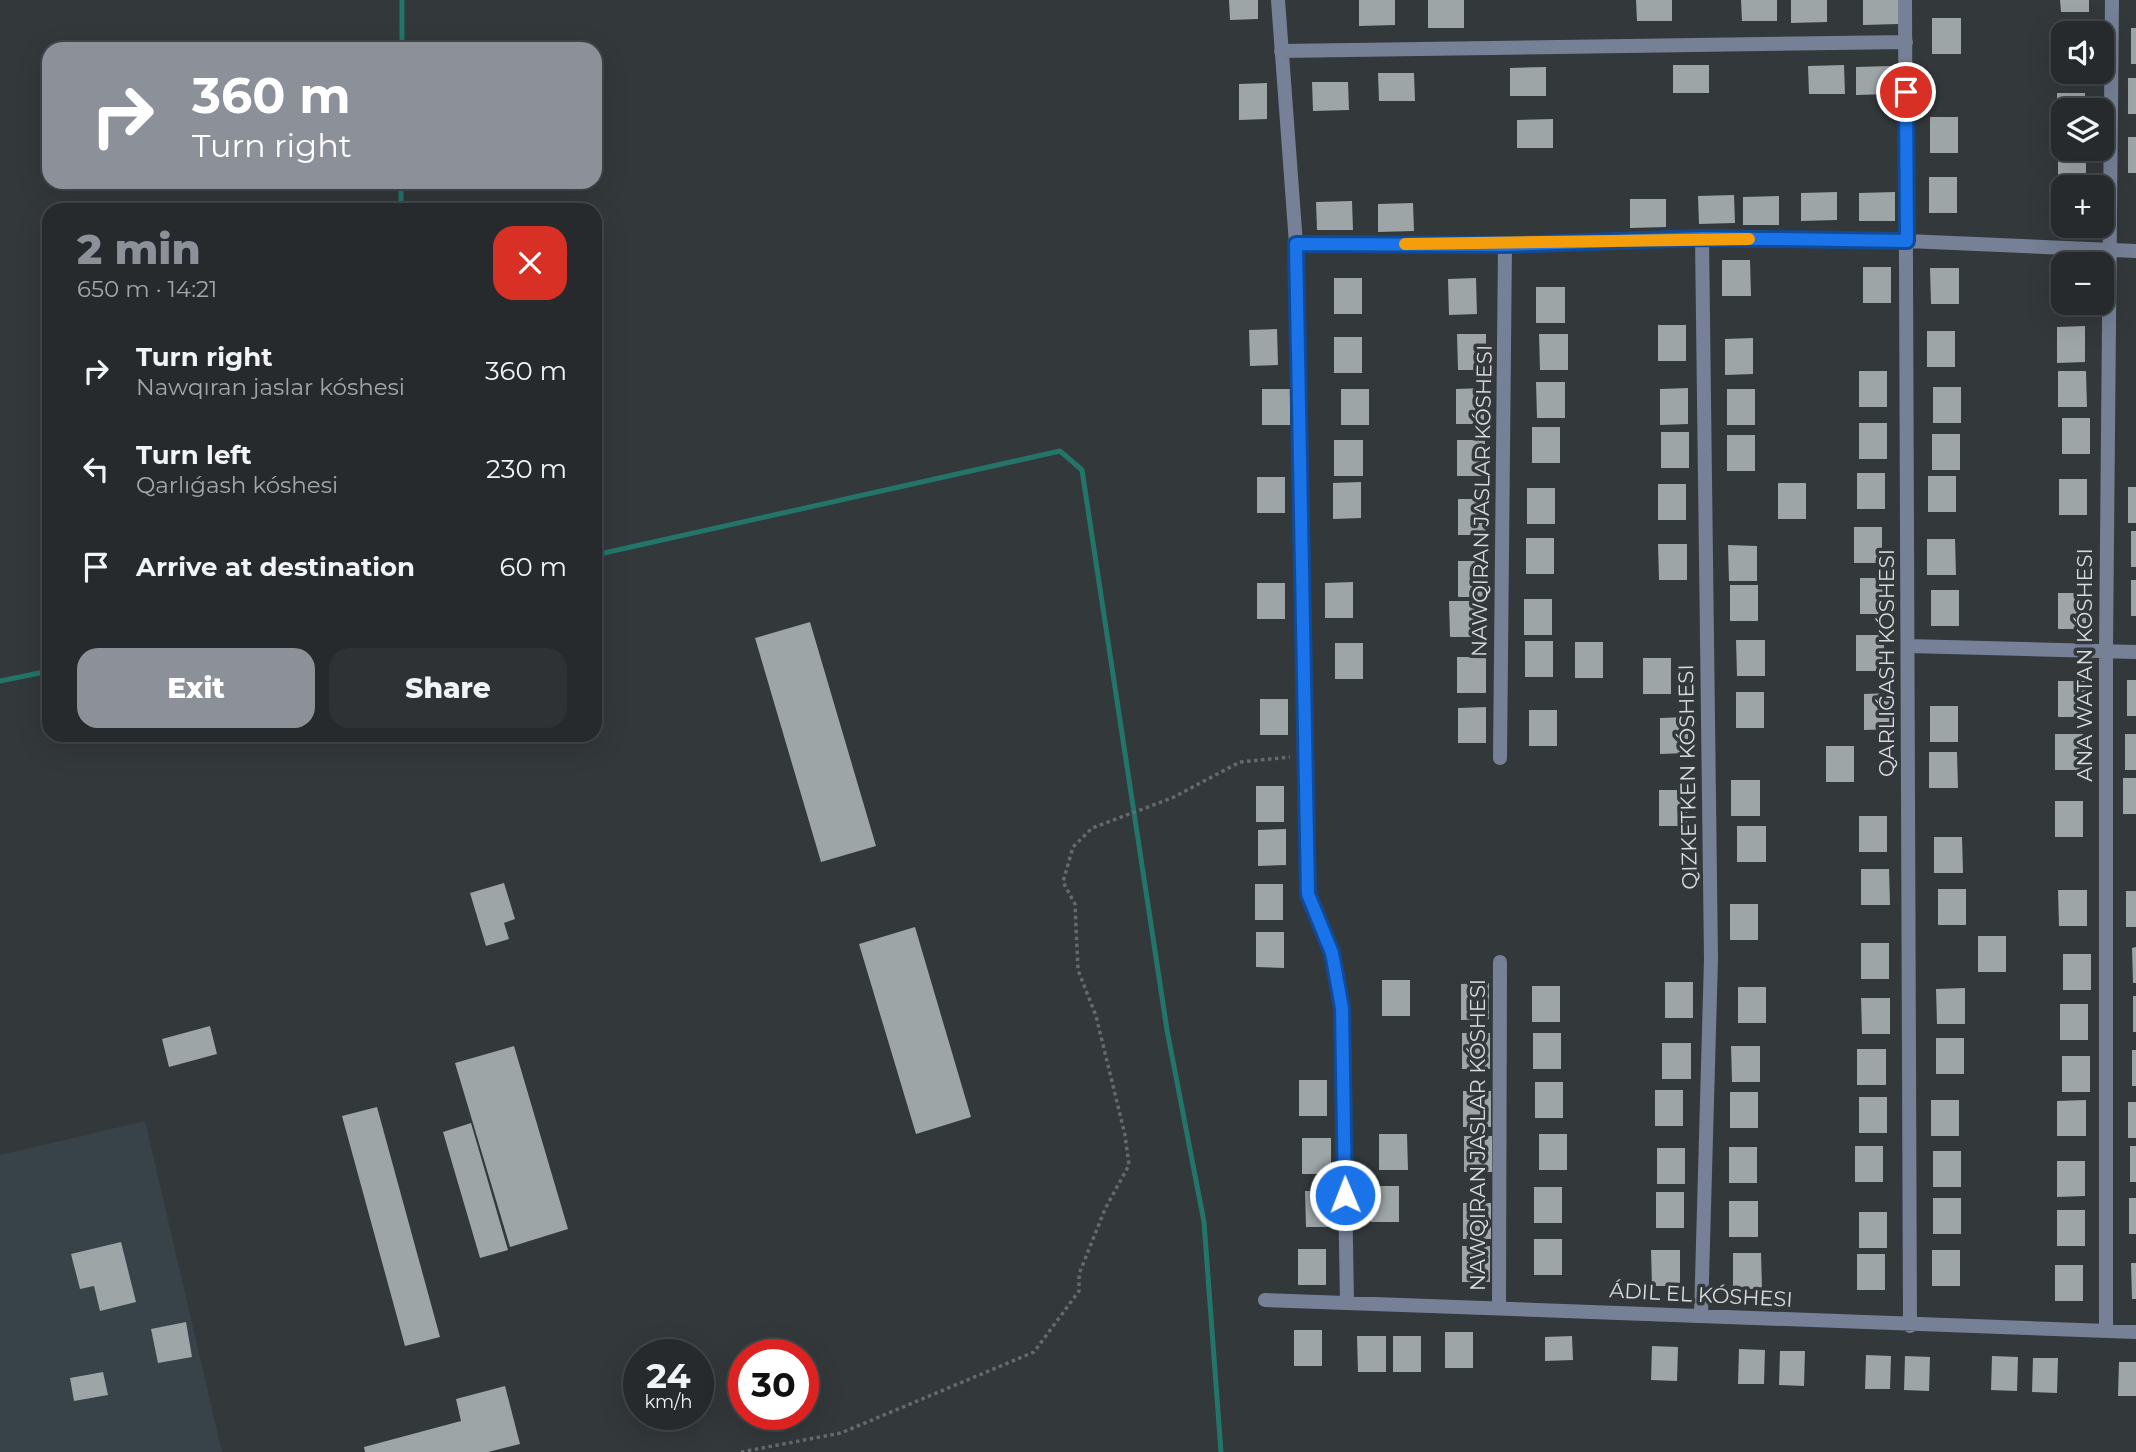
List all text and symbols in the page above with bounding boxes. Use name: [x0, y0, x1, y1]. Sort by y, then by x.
map controls: [2051, 21, 2114, 315]
button: sound: [2051, 21, 2114, 84]
pin: [1876, 62, 1936, 122]
text: 360 m: [192, 66, 351, 125]
icon: right: [77, 70, 168, 161]
icon: arrive: [1887, 73, 1925, 111]
button: layers: [2051, 98, 2114, 161]
text: Turn right: [192, 126, 352, 165]
button: +: [2051, 175, 2114, 238]
text: 2 min: [77, 223, 201, 275]
button: close: [493, 226, 567, 300]
button: −: [2051, 252, 2114, 315]
text: 650 m · 14:21: [77, 275, 217, 303]
text: Turn right: [136, 341, 272, 373]
street label: NAWQIRAN JASLAR KÓSHESI: [1466, 345, 1497, 657]
icon: right: [77, 352, 115, 390]
text: 360 m: [485, 355, 567, 387]
text: Nawqıran jaslar kóshesi: [136, 373, 405, 401]
text: Turn left: [136, 439, 252, 471]
icon: left: [77, 450, 115, 488]
text: 230 m: [486, 453, 567, 485]
text: Qarlıǵash kóshesi: [136, 471, 338, 499]
icon: arrive: [77, 548, 115, 586]
street label: ANA WATAN KÓSHESI: [2072, 548, 2097, 782]
street label: QARLIǴASH KÓSHESI: [1874, 549, 1899, 777]
text: Arrive at destination: [136, 551, 415, 583]
text: 60 m: [500, 551, 567, 583]
button: Exit: [77, 648, 315, 728]
button: Share: [329, 648, 567, 728]
street label: QIZKETKEN KÓSHESI: [1673, 664, 1702, 890]
street label: NAWQIRAN JASLAR KÓSHESI: [1465, 979, 1490, 1291]
position arrow: [1308, 1158, 1382, 1232]
street label: ÁDIL EL KÓSHESI: [1609, 1277, 1793, 1312]
speed limit sign: 30: [728, 1339, 819, 1430]
text: 24: [646, 1354, 691, 1397]
text: km/h: [644, 1391, 693, 1413]

